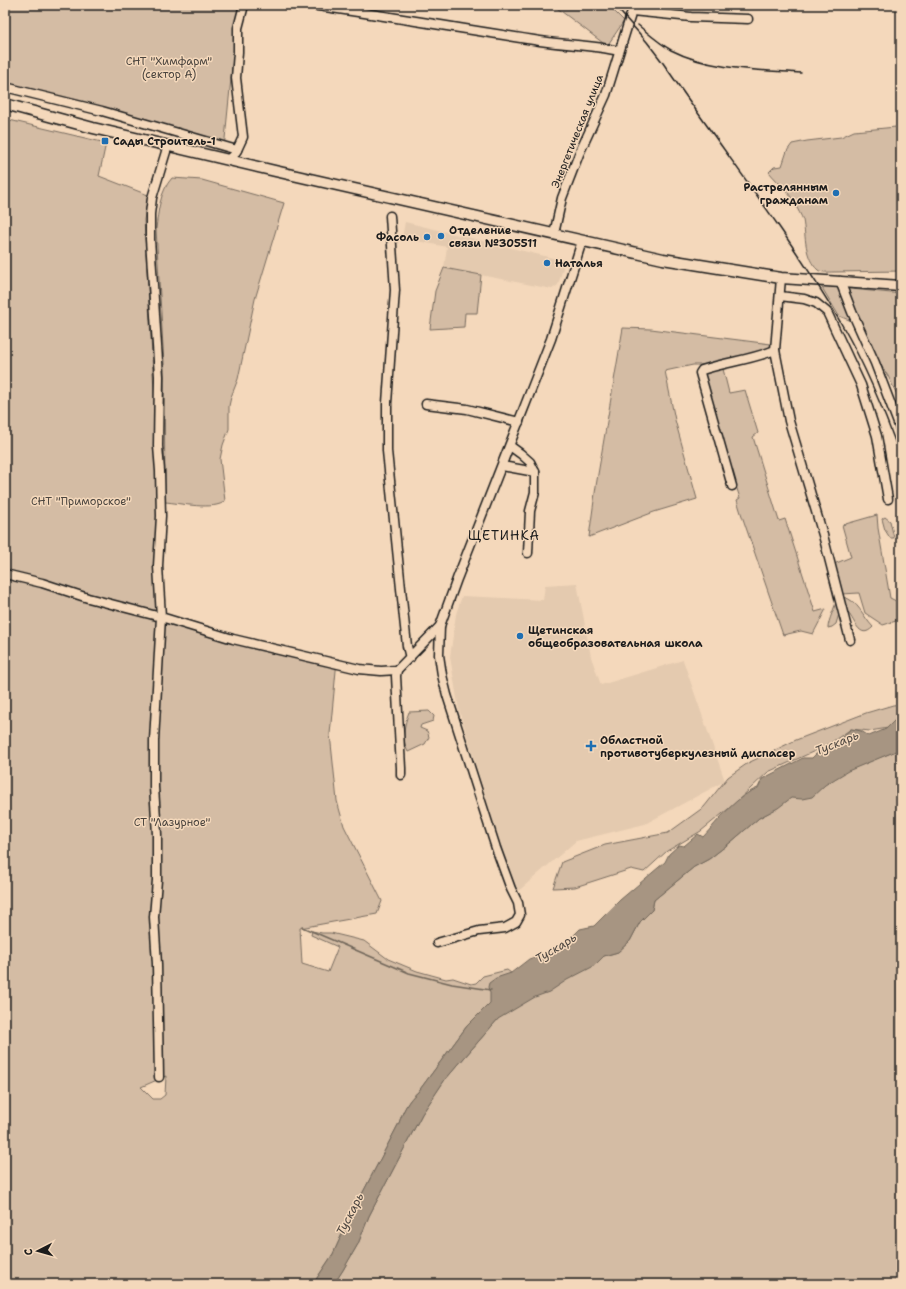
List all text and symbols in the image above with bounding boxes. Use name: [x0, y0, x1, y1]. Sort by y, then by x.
park label: СНТ "Химфарм" (сектор А): [126, 54, 212, 82]
street label: Энергетическая улица: [548, 72, 607, 190]
place label: Сады Строитель-1: [113, 134, 216, 149]
marker: Сады Строитель-1: [100, 136, 110, 146]
place label: Растрелянным гражданам: [744, 180, 828, 208]
marker: Растрелянным гражданам: [831, 188, 841, 198]
place label: Отделение связи №305511: [449, 223, 537, 251]
place label: Фасоль: [376, 230, 419, 245]
marker: Отделение связи №305511: [436, 231, 446, 241]
marker: Фасоль: [422, 232, 432, 242]
place label: Наталья: [555, 256, 603, 271]
marker: Наталья: [542, 258, 552, 268]
park label: СНТ "Приморское": [31, 494, 131, 509]
district label: ЩЕТИНКА: [468, 527, 540, 544]
place label: Щетинская общеобразовательная школа: [528, 623, 703, 651]
marker: Щетинская общеобразовательная школа: [515, 631, 525, 641]
water label: Тускарь: [813, 727, 861, 759]
place label: Областной противотуберкулезный диспасер: [600, 733, 796, 761]
marker: Областной противотуберкулезный диспасер: [585, 740, 597, 752]
park label: СТ "Лазурное": [134, 815, 210, 830]
water label: Тускарь: [532, 929, 580, 967]
water label: Тускарь: [333, 1190, 367, 1238]
north arrow: [18, 1231, 58, 1271]
text: С: [21, 1248, 36, 1256]

